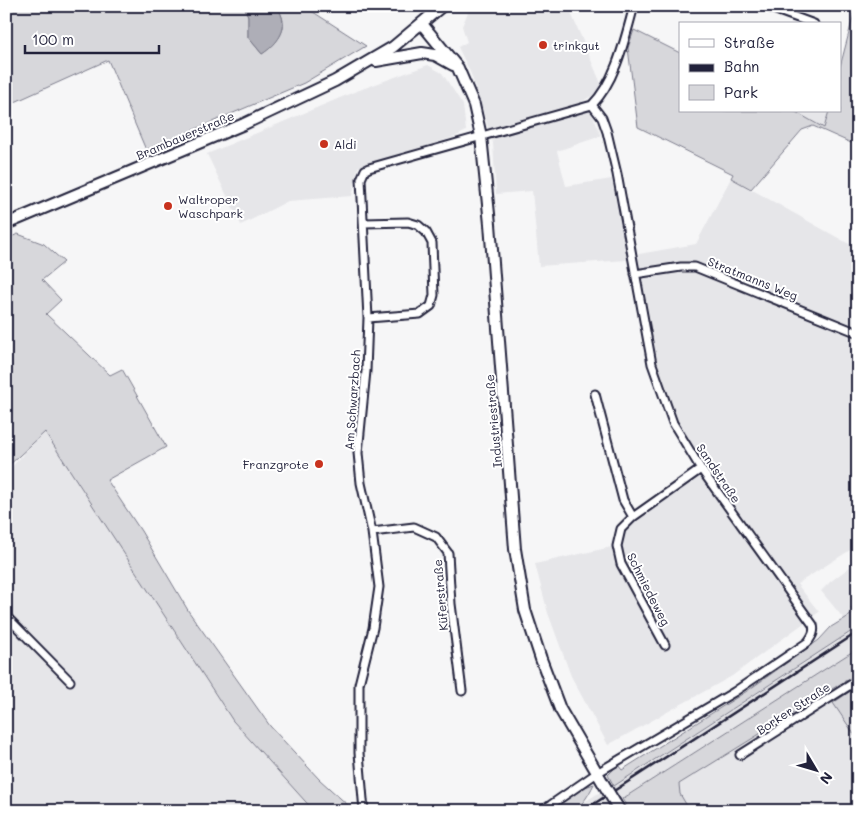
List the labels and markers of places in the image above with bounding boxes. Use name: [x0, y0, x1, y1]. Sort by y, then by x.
place label: trinkgut: [553, 37, 600, 53]
marker: trinkgut: [537, 39, 549, 51]
place label: Aldi: [334, 136, 357, 152]
marker: Aldi: [318, 138, 330, 150]
place label: Waltroper Waschpark: [178, 191, 243, 221]
marker: Waltroper Waschpark: [162, 200, 174, 212]
place label: Franzgrote: [243, 456, 309, 472]
marker: Franzgrote: [313, 458, 325, 470]

